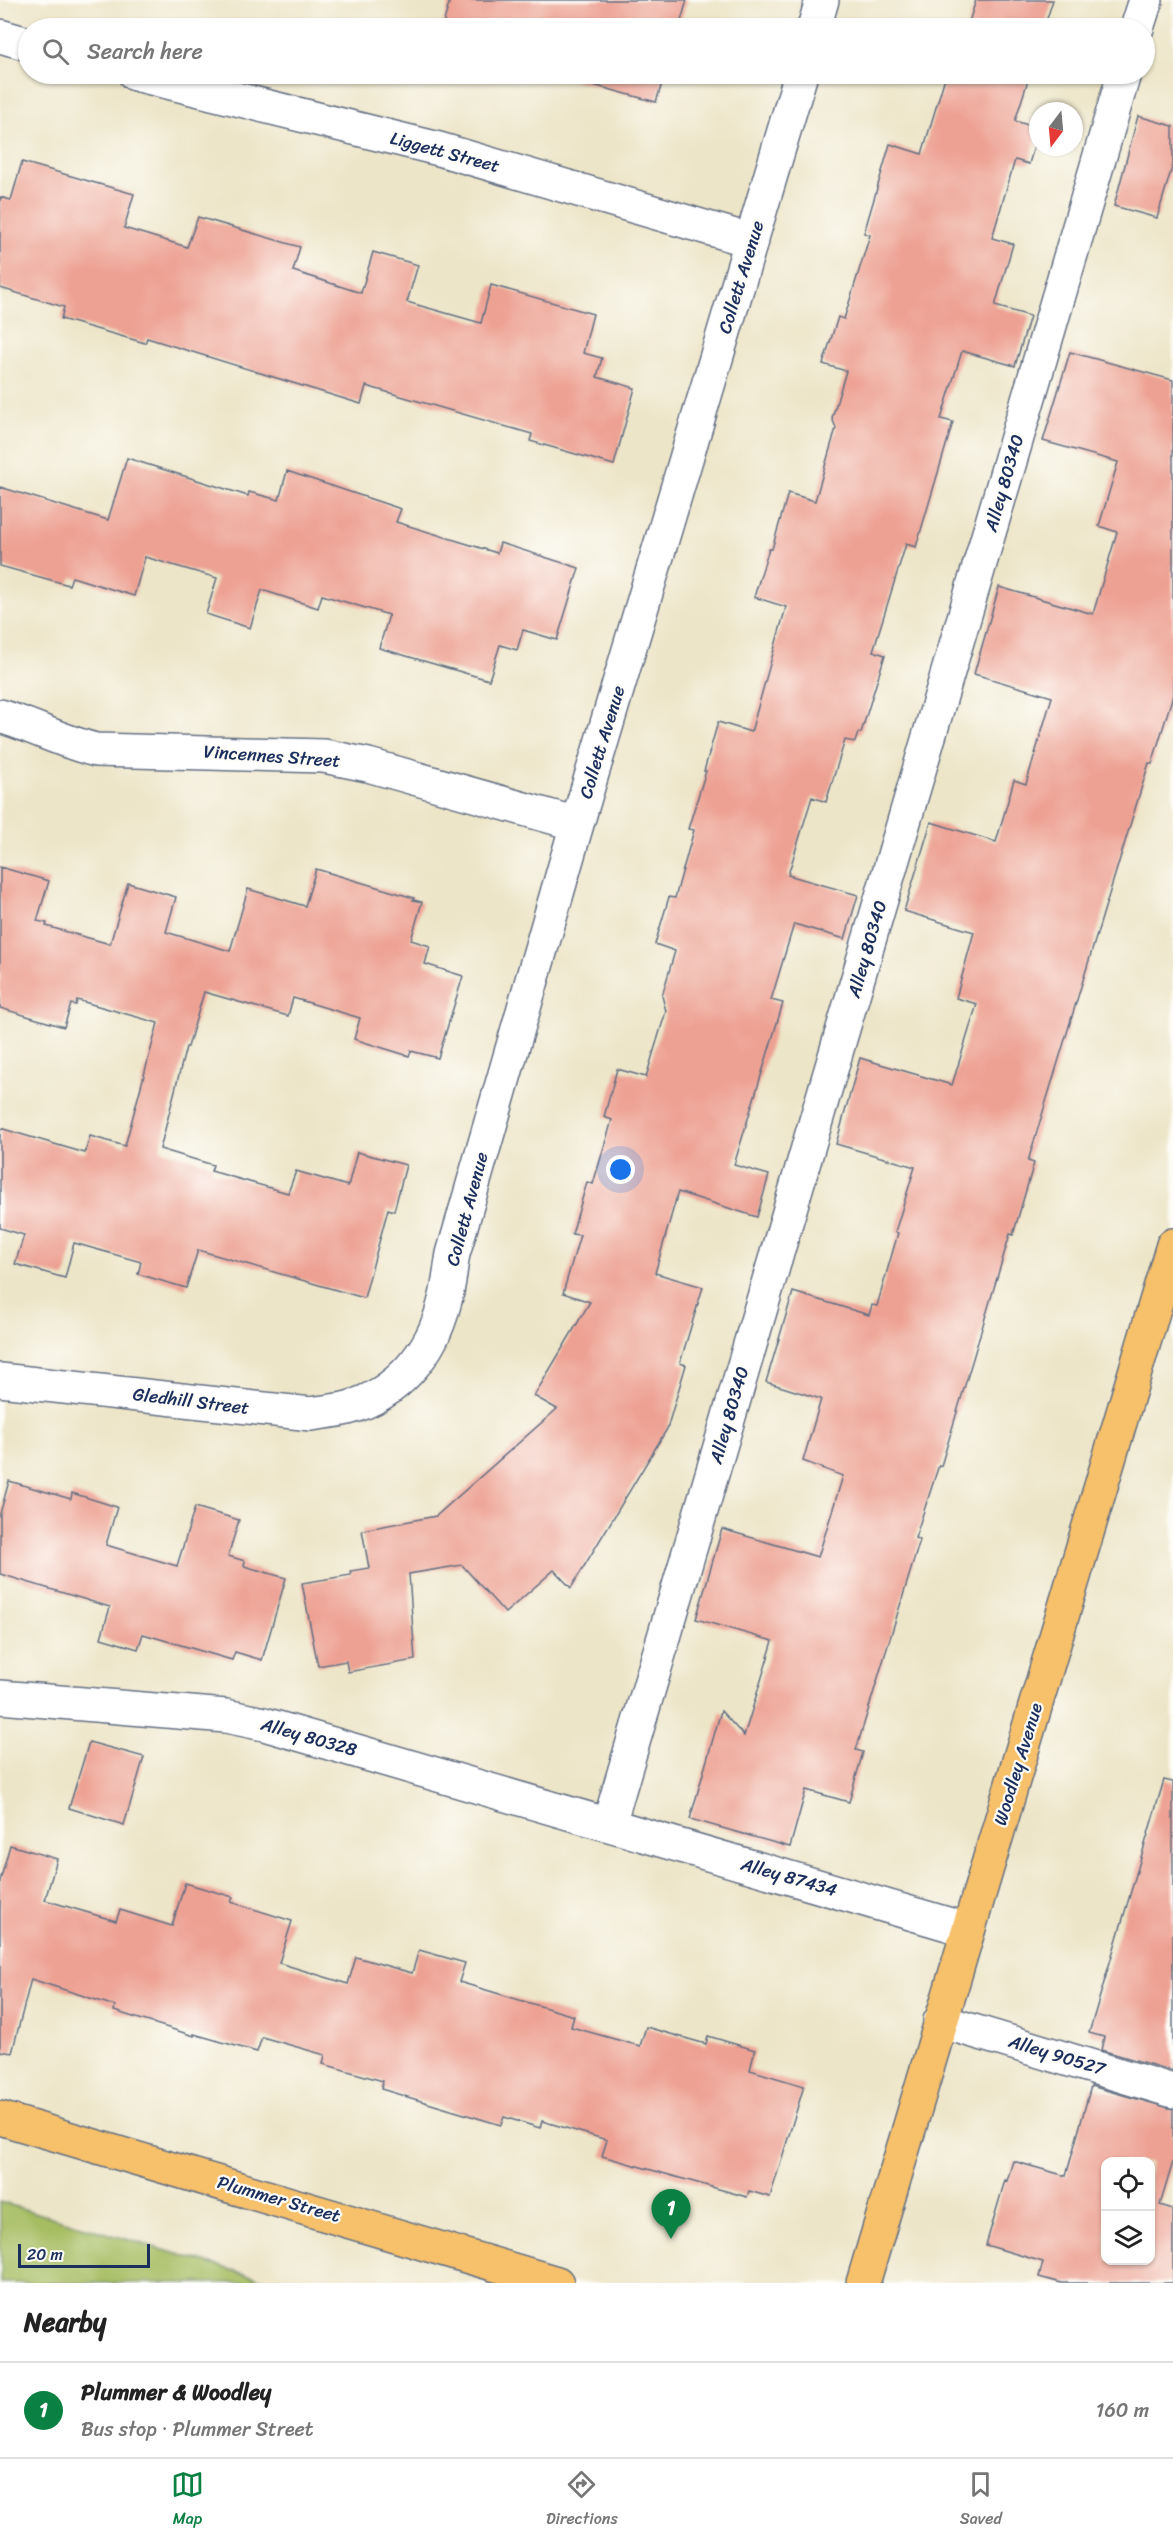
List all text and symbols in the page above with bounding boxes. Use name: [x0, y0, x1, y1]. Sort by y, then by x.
search box: [18, 18, 1155, 84]
text: Search here: [87, 32, 203, 71]
icon: search: [39, 35, 72, 68]
north arrow: [1029, 102, 1083, 156]
street label: Liggett Street: [387, 122, 503, 182]
street label: Collett Avenue: [709, 216, 773, 338]
street label: Alley 80340: [975, 431, 1033, 536]
street label: Collett Avenue: [570, 681, 634, 803]
street label: Vincennes Street: [203, 735, 342, 777]
street label: Alley 80340: [838, 897, 896, 1002]
street label: Collett Avenue: [436, 1148, 498, 1270]
your location: [606, 1155, 635, 1184]
street label: Alley 80340: [700, 1363, 758, 1468]
street label: Gledhill Street: [131, 1378, 251, 1424]
street label: Woodley Avenue: [984, 1698, 1052, 1829]
street label: Alley 80328: [256, 1708, 361, 1766]
street label: Alley 87434: [736, 1848, 841, 1906]
street label: Alley 90527: [1004, 2025, 1111, 2085]
map controls: [1101, 2157, 1155, 2265]
button: locate: [1101, 2157, 1155, 2211]
street label: Plummer Street: [214, 2166, 345, 2232]
pin: 1: [652, 2190, 690, 2239]
button: layers: [1101, 2211, 1155, 2265]
text: 20 m: [27, 2240, 63, 2269]
scale bar: [18, 2241, 150, 2268]
text: Nearby: [24, 2299, 106, 2345]
text: Plummer & Woodley: [81, 2373, 271, 2412]
text: 1: [39, 2393, 48, 2428]
text: 160 m: [1096, 2393, 1149, 2428]
text: Bus stop · Plummer Street: [81, 2412, 314, 2447]
tab: Map: [171, 2468, 204, 2533]
tab: Directions: [546, 2468, 618, 2533]
tab: Saved: [960, 2468, 1002, 2533]

